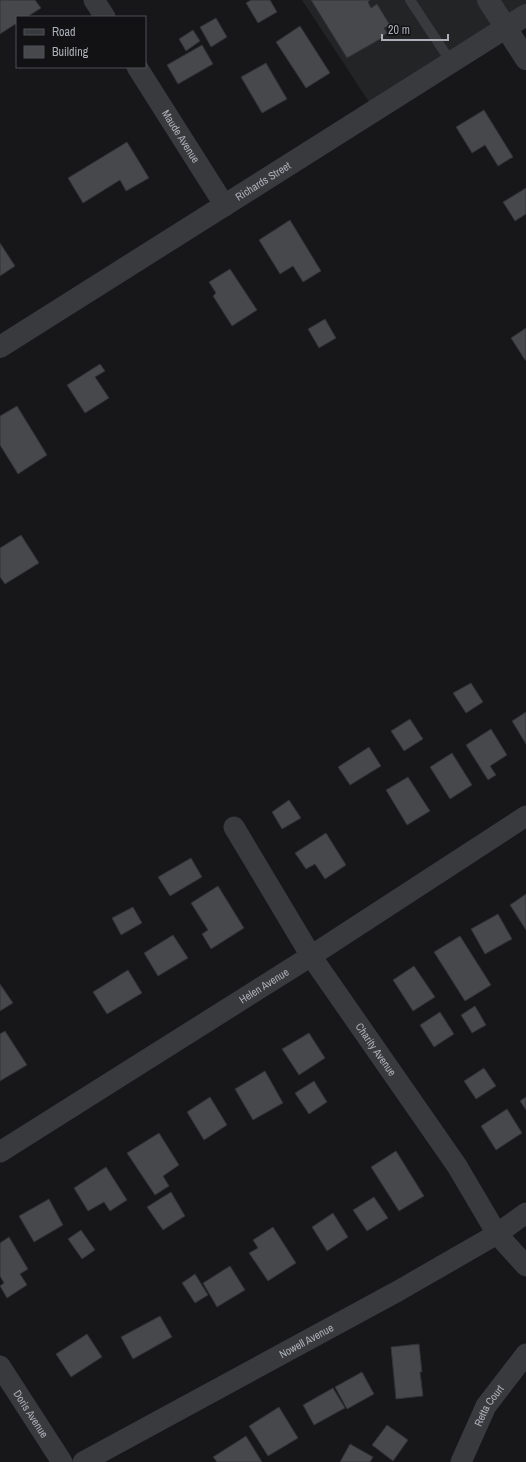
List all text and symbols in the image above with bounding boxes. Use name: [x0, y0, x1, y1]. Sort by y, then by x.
legend: [16, 16, 146, 68]
scale bar: [382, 16, 448, 42]
text: 20 m: [388, 22, 410, 38]
text: Road: [52, 24, 76, 40]
text: Building: [52, 44, 89, 60]
street label: Maude Avenue: [159, 107, 203, 165]
street label: Richards Street: [233, 158, 294, 204]
street label: Helen Avenue: [236, 965, 291, 1007]
street label: Charity Avenue: [353, 1020, 399, 1079]
street label: Nowell Avenue: [277, 1320, 336, 1361]
street label: Retta Court: [471, 1382, 507, 1428]
street label: Doris Avenue: [10, 1387, 51, 1440]

